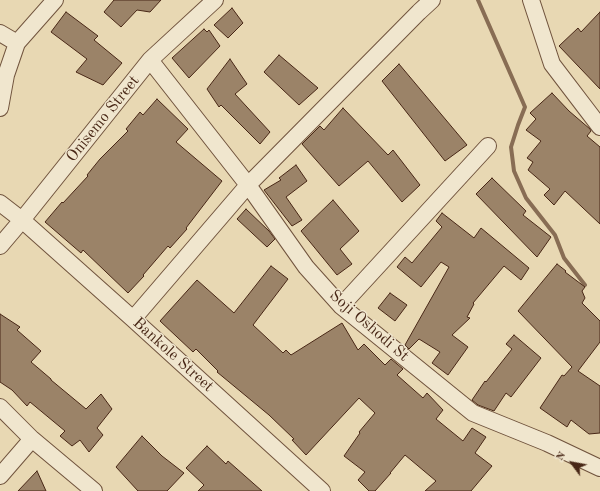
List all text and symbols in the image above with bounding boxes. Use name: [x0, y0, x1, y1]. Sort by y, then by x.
street label: Onisemo Street: [62, 72, 144, 166]
street label: Soji Oshodi St: [325, 286, 413, 366]
street label: Bankole Street: [129, 314, 217, 396]
north arrow: [552, 443, 592, 483]
text: N: [555, 450, 568, 463]

